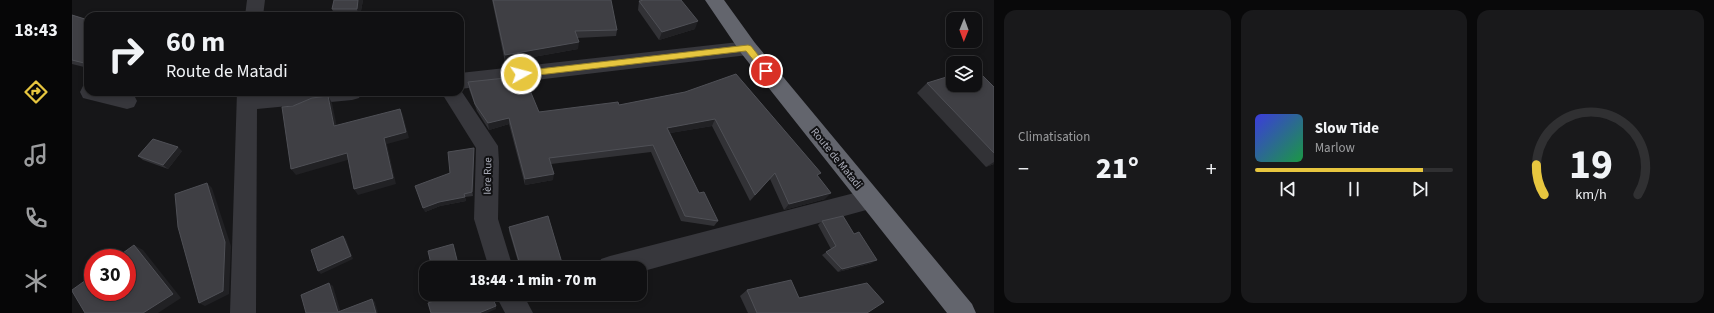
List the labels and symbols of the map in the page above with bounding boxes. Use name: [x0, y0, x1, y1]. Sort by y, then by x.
north arrow: [946, 12, 982, 48]
position arrow: [500, 53, 542, 95]
pin: [749, 54, 783, 88]
street label: Route de Matadi: [807, 125, 866, 192]
street label: Ière Rue: [480, 157, 495, 195]
speed limit sign: 30: [84, 249, 136, 301]

